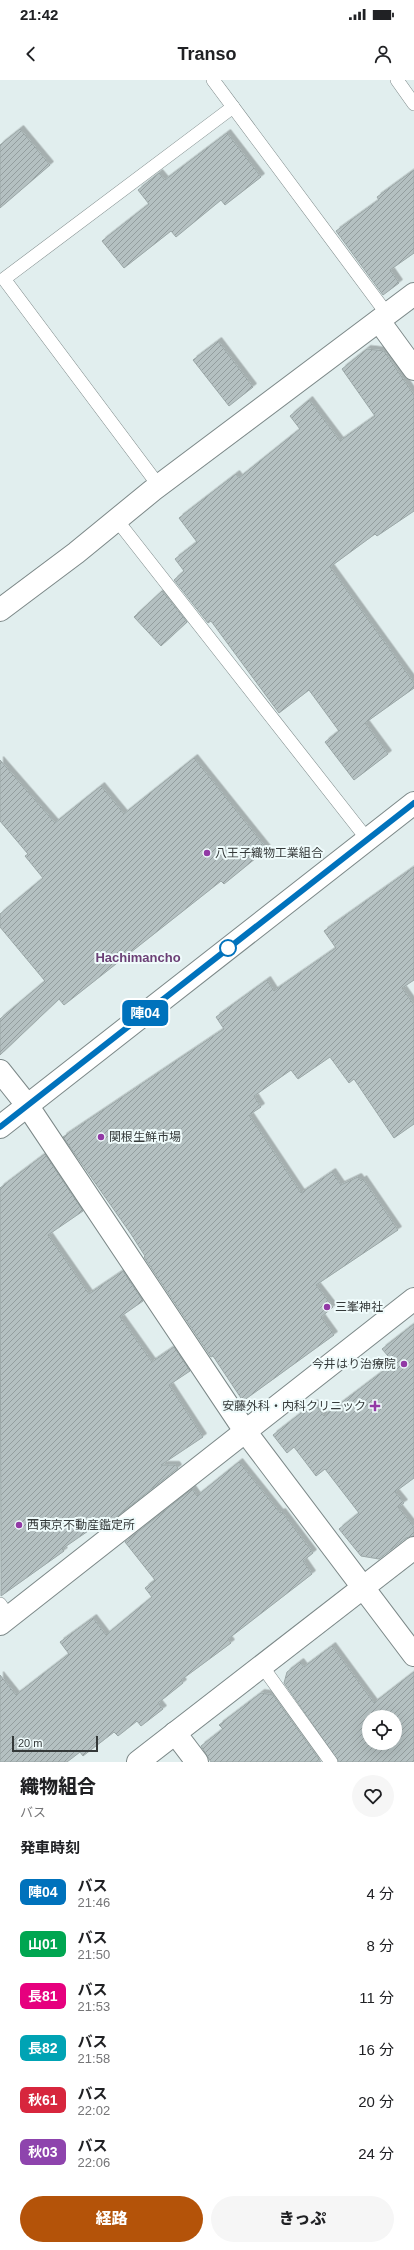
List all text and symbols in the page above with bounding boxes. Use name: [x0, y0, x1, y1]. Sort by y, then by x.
text: 21:42: [20, 6, 58, 23]
icon: back: [20, 43, 42, 65]
icon: person: [372, 43, 394, 65]
text: Transo: [177, 44, 237, 64]
place label: 八王子織物工業組合: [215, 846, 323, 860]
marker: 八王子織物工業組合: [202, 848, 212, 858]
unlabelled marker: [219, 939, 237, 957]
district label: Hachimancho: [95, 950, 181, 965]
line badge: 陣04: [122, 1000, 168, 1026]
text: 陣04: [130, 1005, 160, 1021]
place label: 関根生鮮市場: [109, 1130, 181, 1144]
marker: 関根生鮮市場: [96, 1132, 106, 1142]
place label: 三峯神社: [335, 1300, 383, 1314]
marker: 三峯神社: [322, 1302, 332, 1312]
place label: 今井はり治療院: [312, 1357, 396, 1371]
marker: 今井はり治療院: [399, 1359, 409, 1369]
place label: 安藤外科・内科クリニック: [222, 1399, 366, 1413]
marker: 安藤外科・内科クリニック: [369, 1400, 381, 1412]
place label: 西東京不動産鑑定所: [27, 1518, 135, 1532]
marker: 西東京不動産鑑定所: [14, 1520, 24, 1530]
map controls: [362, 1710, 402, 1750]
button: locate: [362, 1710, 402, 1750]
scale bar: [12, 1734, 98, 1753]
text: 20 m: [18, 1737, 42, 1749]
button: heart: [352, 1775, 394, 1817]
text: 織物組合: [20, 1776, 96, 1797]
text: バス: [20, 1805, 46, 1820]
text: 発車時刻: [20, 1839, 80, 1856]
text: バス: [78, 1877, 108, 1894]
text: 陣04: [28, 1884, 58, 1900]
text: 4 分: [366, 1885, 394, 1902]
text: 21:46: [78, 1895, 110, 1910]
text: バス: [78, 1929, 108, 1946]
text: 山01: [28, 1936, 58, 1952]
text: 8 分: [366, 1937, 394, 1954]
text: 21:50: [78, 1947, 110, 1962]
text: バス: [78, 1981, 108, 1998]
text: 長81: [28, 1988, 58, 2004]
text: 11 分: [359, 1989, 394, 2006]
text: 21:53: [78, 1999, 110, 2014]
text: バス: [78, 2033, 108, 2050]
text: 長82: [28, 2040, 58, 2056]
text: 16 分: [358, 2041, 394, 2058]
text: 21:58: [78, 2051, 110, 2066]
text: バス: [78, 2085, 108, 2102]
text: 秋61: [28, 2092, 58, 2108]
text: 20 分: [358, 2093, 394, 2110]
text: 22:02: [78, 2103, 110, 2118]
text: バス: [78, 2137, 108, 2154]
text: 秋03: [28, 2144, 58, 2160]
text: 24 分: [358, 2145, 394, 2162]
text: 22:06: [78, 2155, 110, 2170]
button: 経路: [20, 2196, 203, 2242]
button: きっぷ: [211, 2196, 394, 2242]

